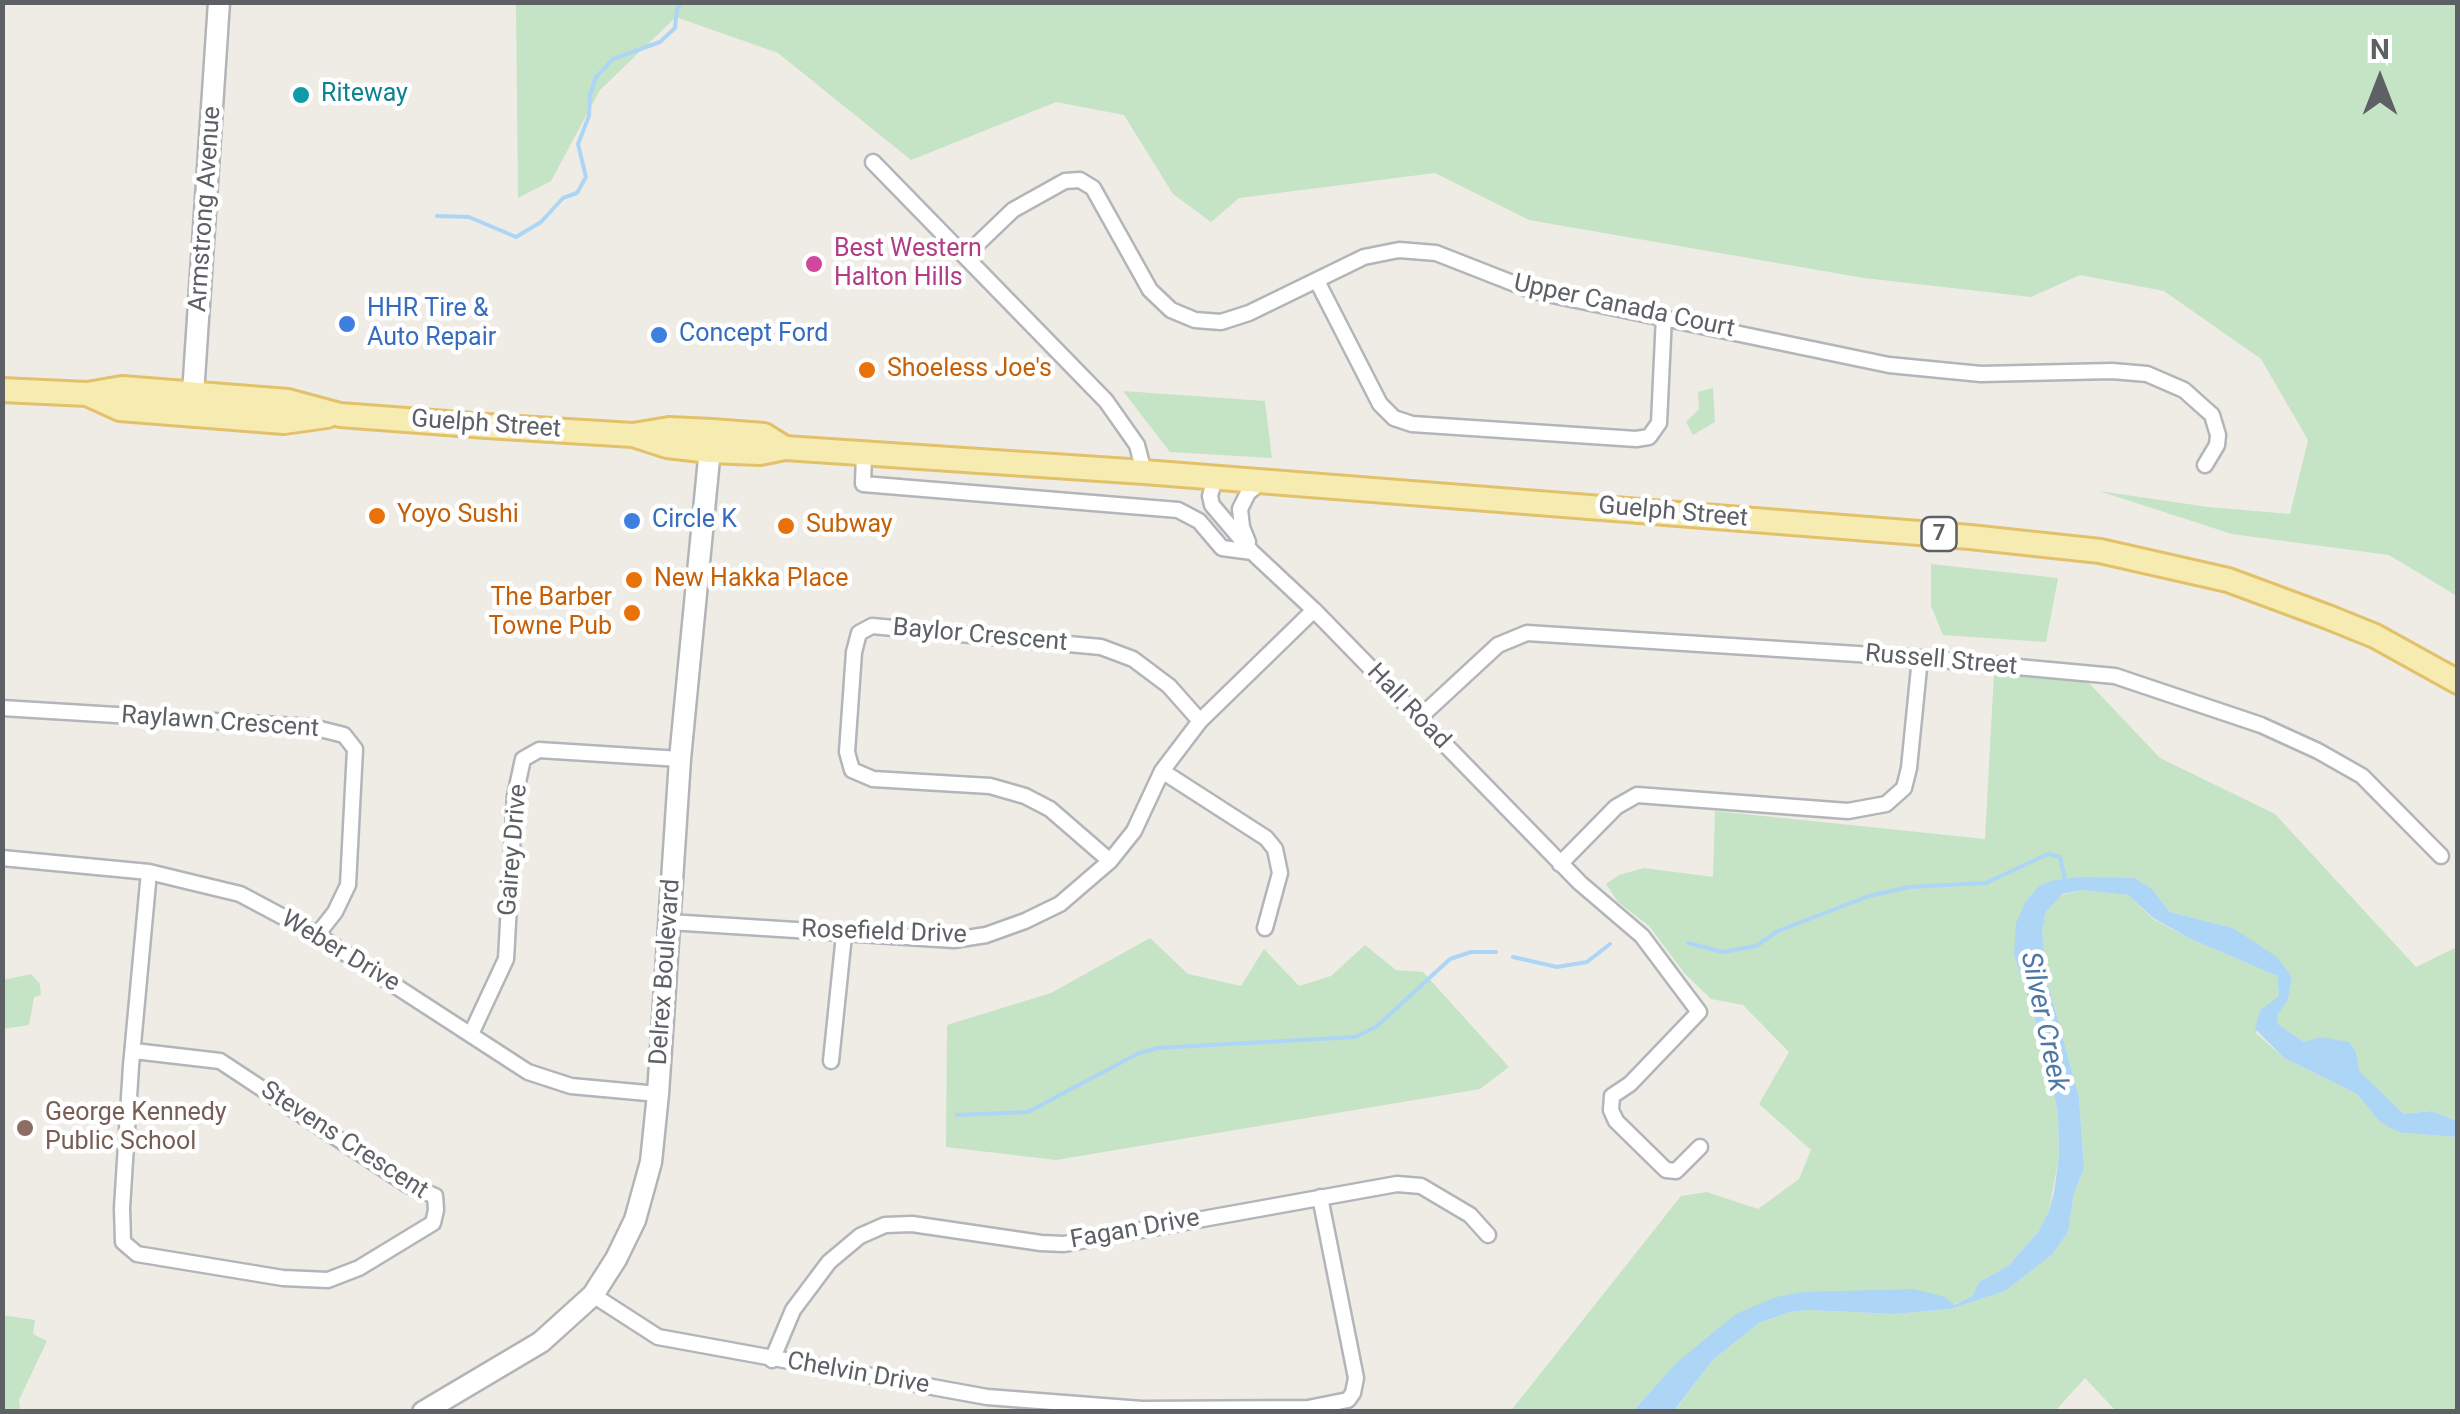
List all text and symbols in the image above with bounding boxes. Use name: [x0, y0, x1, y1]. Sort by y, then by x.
north arrow: [2330, 30, 2430, 130]
text: N: [2370, 33, 2390, 66]
place label: Riteway: [321, 80, 408, 110]
marker: Riteway: [290, 84, 312, 106]
street label: Armstrong Avenue: [184, 105, 228, 313]
place label: Best Western Halton Hills: [834, 235, 982, 294]
marker: Best Western Halton Hills: [803, 253, 825, 275]
street label: Upper Canada Court: [1511, 269, 1737, 345]
place label: HHR Tire & Auto Repair: [367, 295, 496, 354]
marker: HHR Tire & Auto Repair: [336, 313, 358, 335]
place label: Concept Ford: [679, 320, 828, 350]
marker: Concept Ford: [648, 324, 670, 346]
place label: Shoeless Joe's: [887, 355, 1052, 385]
marker: Shoeless Joe's: [856, 359, 878, 381]
street label: Guelph Street: [410, 405, 562, 445]
street label: Guelph Street: [1597, 492, 1749, 534]
place label: Yoyo Sushi: [397, 501, 519, 531]
marker: Yoyo Sushi: [366, 505, 388, 527]
place label: Circle K: [652, 506, 737, 536]
marker: Circle K: [621, 510, 643, 532]
place label: Subway: [806, 511, 893, 541]
marker: Subway: [775, 515, 797, 537]
road number: 7: [1922, 517, 1956, 551]
place label: New Hakka Place: [654, 565, 848, 595]
marker: New Hakka Place: [623, 569, 645, 591]
place label: The Barber Towne Pub: [488, 584, 612, 643]
marker: The Barber Towne Pub: [621, 602, 643, 624]
street label: Baylor Crescent: [892, 613, 1068, 659]
street label: Russell Street: [1864, 639, 2018, 683]
street label: Hall Road: [1360, 658, 1456, 756]
street label: Raylawn Crescent: [120, 701, 320, 745]
street label: Gairey Drive: [493, 783, 535, 917]
street label: Delrex Boulevard: [645, 878, 687, 1066]
street label: Weber Drive: [275, 905, 405, 999]
street label: Rosefield Drive: [801, 915, 967, 951]
water label: Silver Creek: [2012, 949, 2074, 1095]
street label: Stevens Crescent: [255, 1076, 433, 1206]
place label: George Kennedy Public School: [45, 1099, 227, 1158]
marker: George Kennedy Public School: [14, 1117, 36, 1139]
street label: Fagan Drive: [1068, 1204, 1202, 1256]
street label: Chelvin Drive: [785, 1347, 931, 1401]

